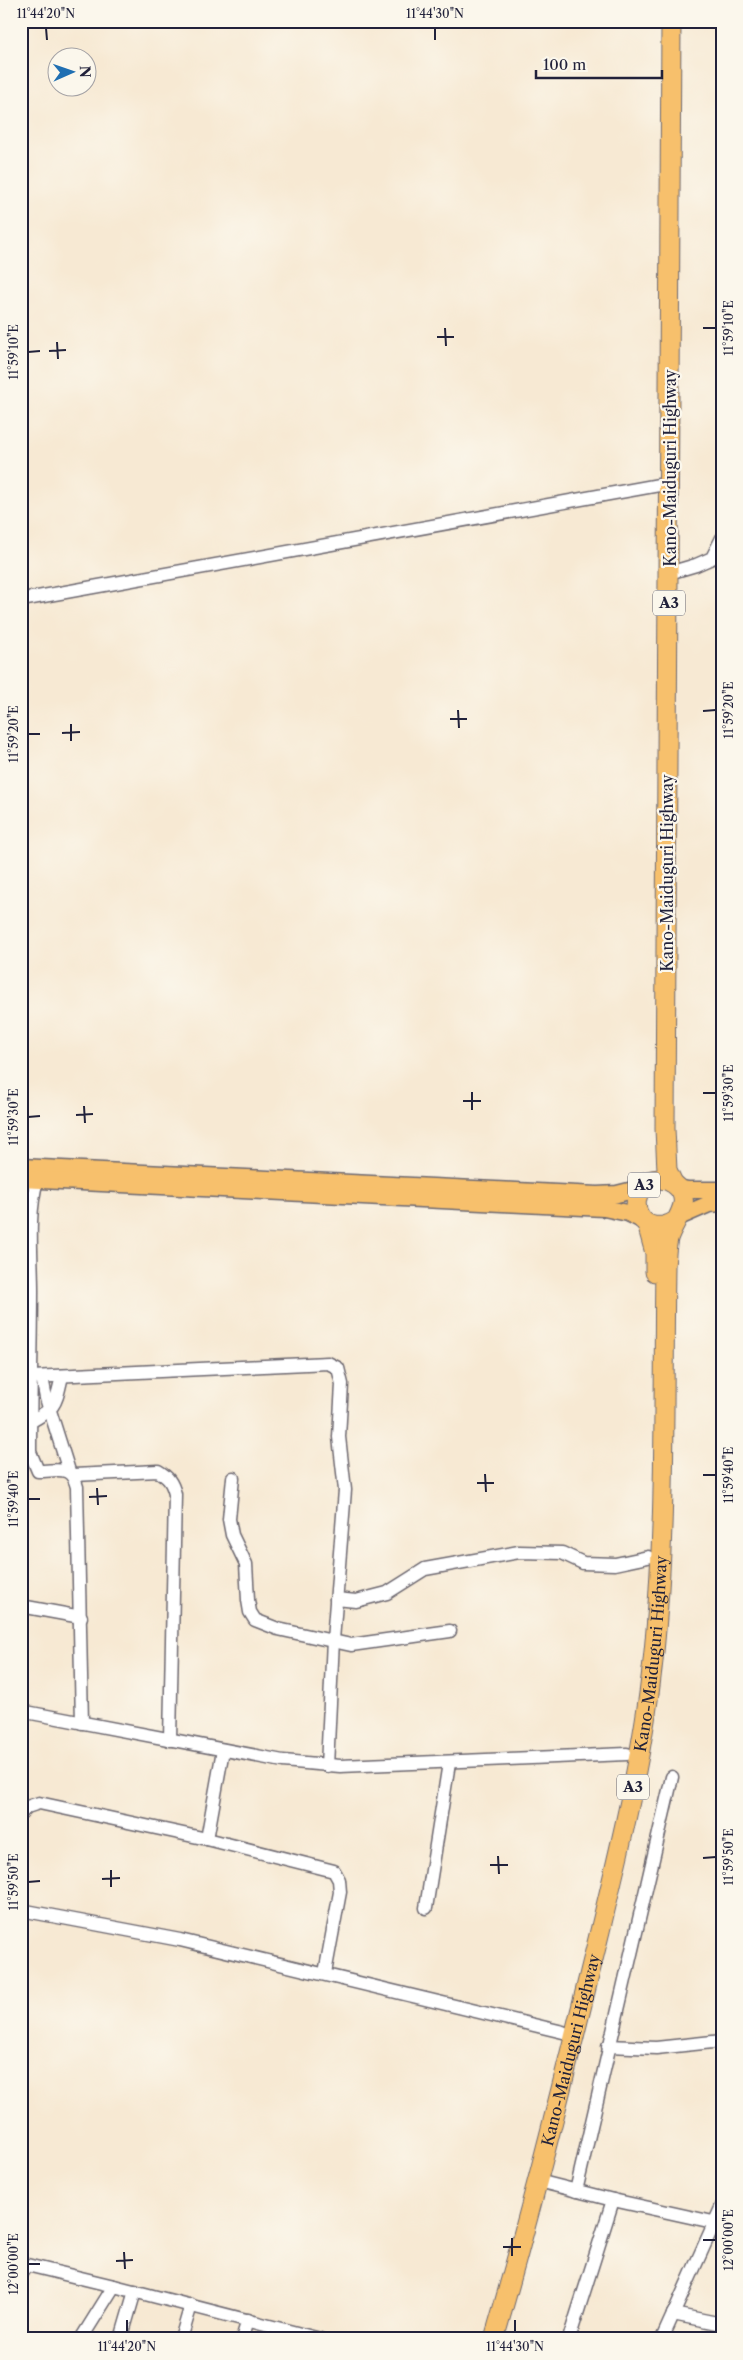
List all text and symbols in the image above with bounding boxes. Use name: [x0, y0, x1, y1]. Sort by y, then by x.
text: 11°44'20"N: [17, 6, 75, 21]
text: 11°44'30"N: [406, 6, 464, 21]
north arrow: [48, 48, 98, 98]
scale bar: [536, 48, 662, 80]
text: 100 m: [543, 55, 586, 74]
text: N: [76, 65, 94, 78]
text: 11°59'10"E: [721, 300, 736, 356]
text: 11°59'10"E: [6, 324, 21, 380]
street label: Kano-Maiduguri Highway: [660, 368, 680, 567]
road number: A3: [653, 590, 685, 616]
text: 11°59'20"E: [721, 681, 736, 739]
text: 11°59'20"E: [6, 705, 21, 763]
street label: Kano-Maiduguri Highway: [657, 773, 677, 972]
text: 11°59'30"E: [721, 1065, 736, 1122]
text: 11°59'30"E: [6, 1089, 21, 1146]
road number: A3: [628, 1172, 660, 1198]
text: 11°59'40"E: [721, 1447, 736, 1503]
text: 11°59'40"E: [6, 1471, 21, 1527]
street label: Kano-Maiduguri Highway: [630, 1554, 671, 1753]
road number: A3: [617, 1774, 649, 1800]
text: 11°59'50"E: [721, 1829, 736, 1885]
text: 11°59'50"E: [6, 1854, 21, 1910]
street label: Kano-Maiduguri Highway: [537, 1951, 604, 2148]
text: 12°00'00"E: [721, 2209, 736, 2271]
text: 12°00'00"E: [6, 2233, 21, 2295]
text: 11°44'20"N: [98, 2339, 156, 2354]
text: 11°44'30"N: [486, 2339, 544, 2354]

